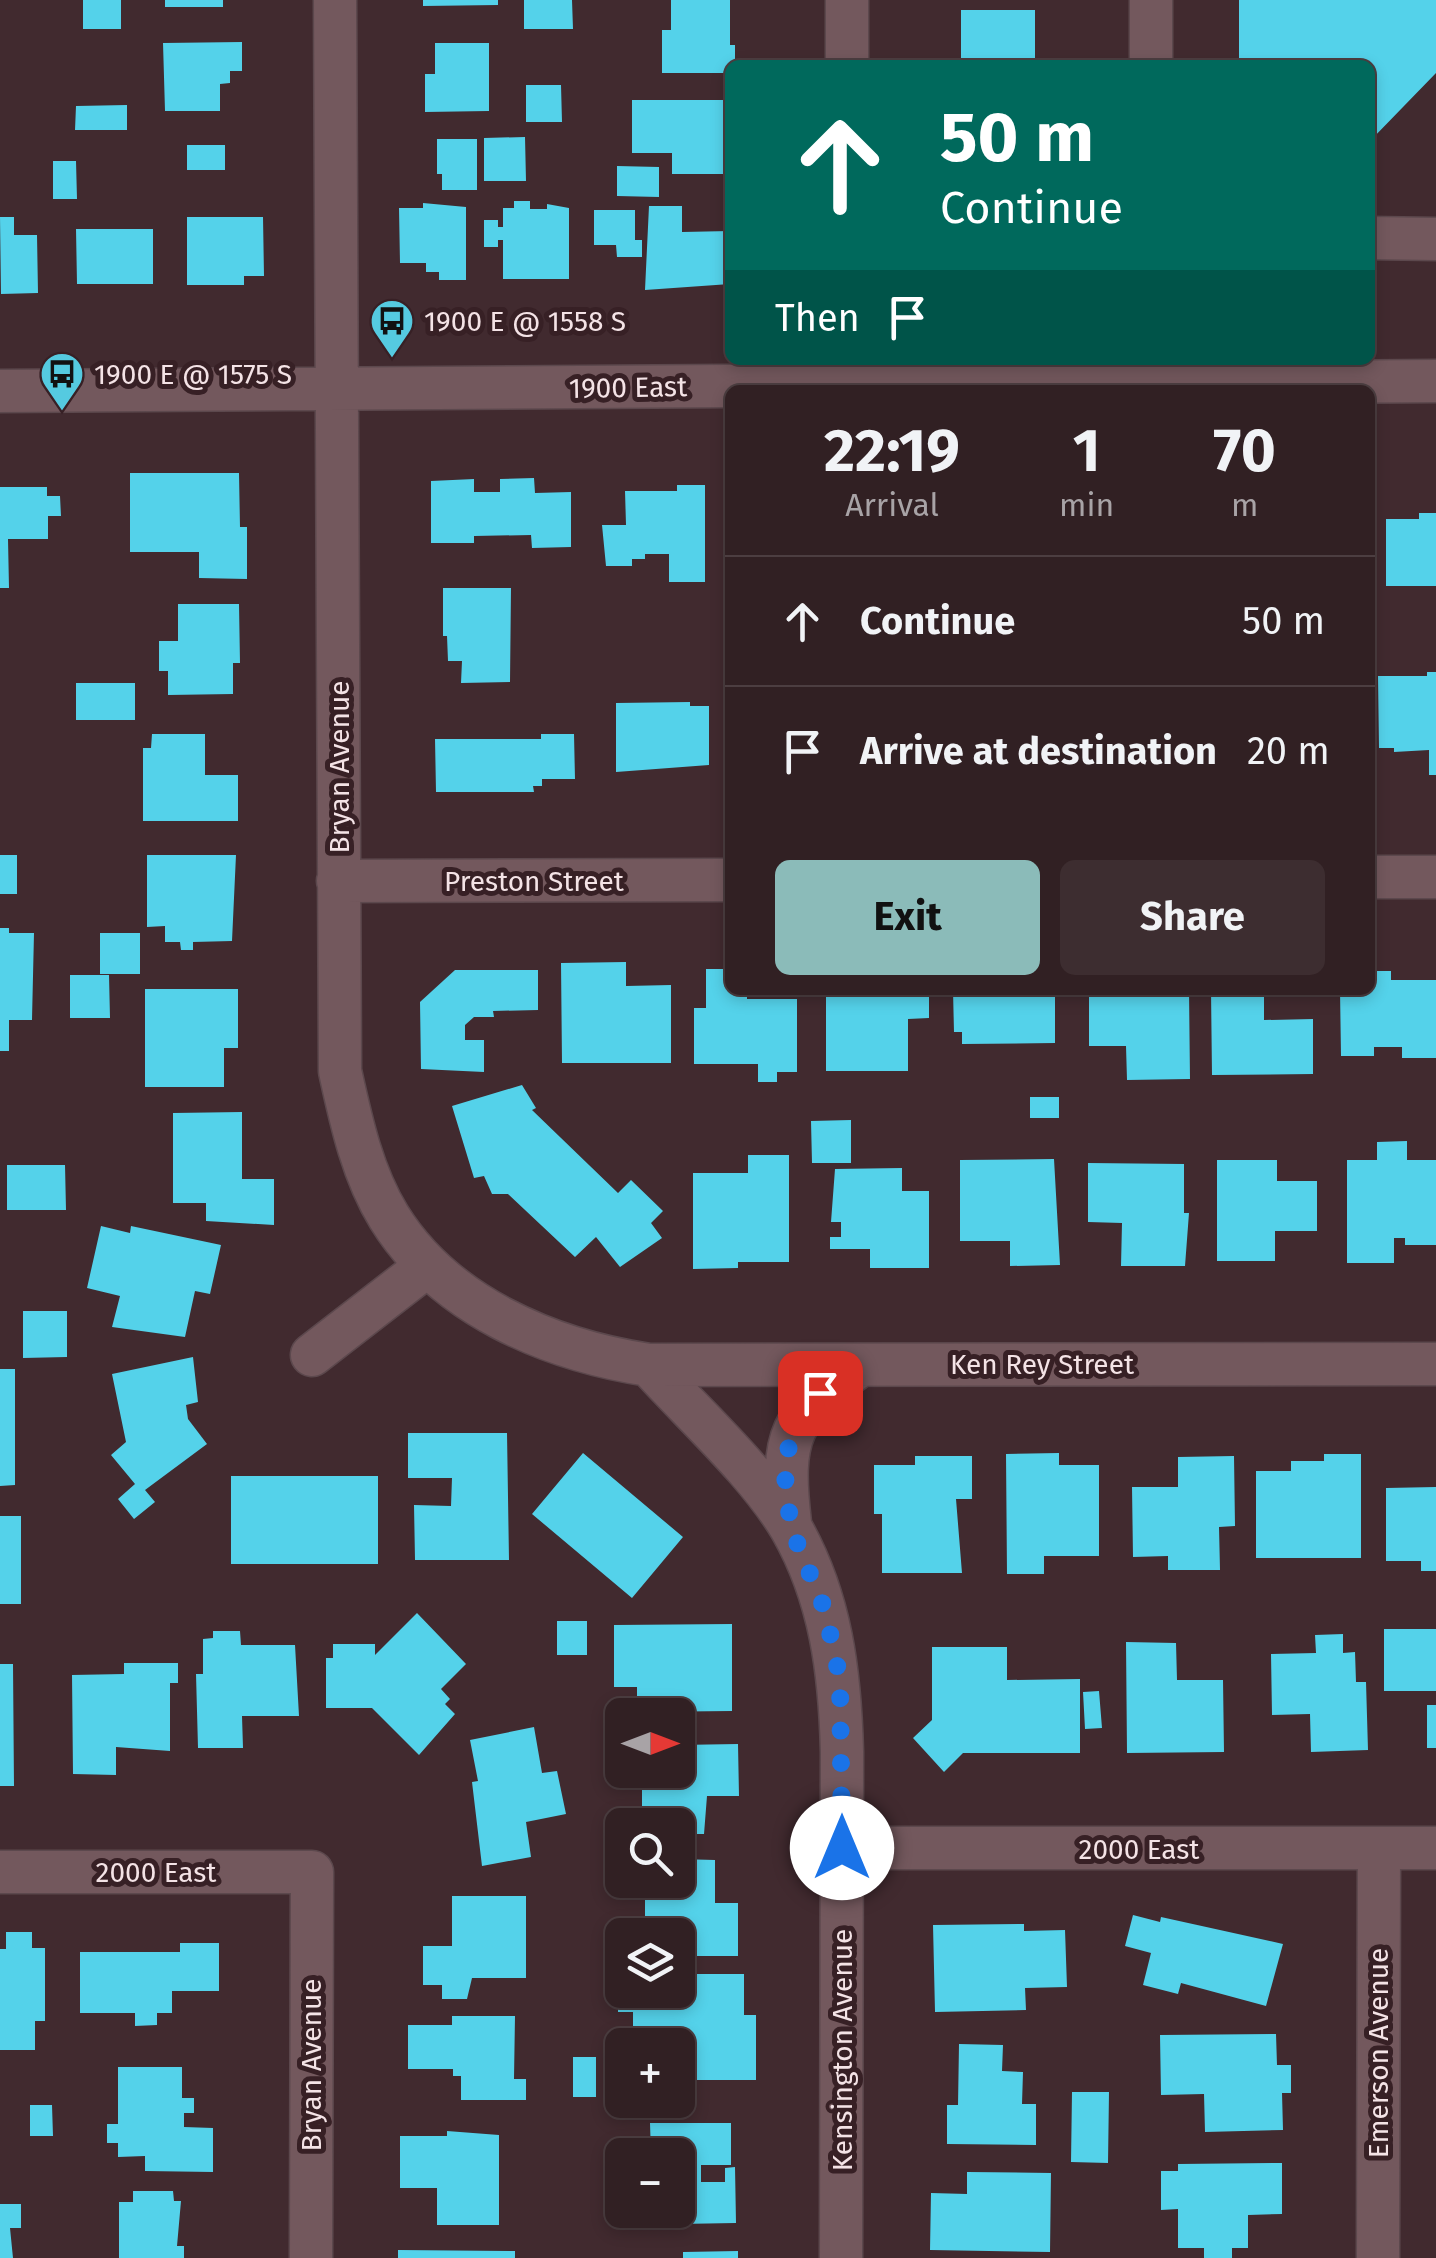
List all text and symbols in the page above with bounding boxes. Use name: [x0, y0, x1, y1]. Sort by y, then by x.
text: 50 m: [940, 96, 1094, 180]
icon: ahead: [775, 100, 905, 230]
text: Continue: [940, 181, 1123, 235]
icon: arrive: [880, 290, 935, 345]
text: Then: [775, 295, 860, 341]
bus stop icon: 1900 E @ 1558 S: [369, 298, 415, 359]
place label: 1900 E @ 1558 S: [424, 305, 626, 338]
bus stop icon: 1900 E @ 1575 S: [39, 351, 85, 412]
place label: 1900 E @ 1575 S: [94, 358, 292, 391]
street label: 1900 East: [569, 370, 688, 405]
text: 22:19: [824, 415, 960, 487]
text: 1: [1073, 415, 1101, 487]
text: 70: [1213, 415, 1276, 487]
text: Arrival: [845, 486, 939, 524]
text: min: [1059, 486, 1114, 524]
text: m: [1231, 486, 1258, 524]
icon: ahead: [775, 594, 830, 649]
text: Continue: [860, 598, 1015, 644]
text: 50 m: [1242, 598, 1325, 644]
street label: Bryan Avenue: [323, 680, 356, 854]
icon: arrive: [775, 724, 830, 779]
text: Arrive at destination: [860, 728, 1217, 774]
text: 20 m: [1247, 728, 1330, 774]
button: Exit: [775, 860, 1040, 975]
button: Share: [1060, 860, 1325, 975]
street label: Preston Street: [444, 865, 625, 898]
street label: Ken Rey Street: [950, 1348, 1135, 1381]
pin: [778, 1351, 863, 1436]
icon: arrive: [793, 1366, 848, 1421]
north arrow: [605, 1698, 695, 1788]
map controls: [605, 1698, 695, 2228]
position arrow: [790, 1796, 894, 1900]
button: search: [605, 1808, 695, 1898]
street label: 2000 East: [1079, 1833, 1200, 1866]
street label: 2000 East: [96, 1856, 217, 1889]
button: layers: [605, 1918, 695, 2008]
street label: Kensington Avenue: [826, 1929, 859, 2171]
street label: Emerson Avenue: [1362, 1948, 1395, 2158]
street label: Bryan Avenue: [295, 1978, 328, 2152]
button: +: [605, 2028, 695, 2118]
button: −: [605, 2138, 695, 2228]

